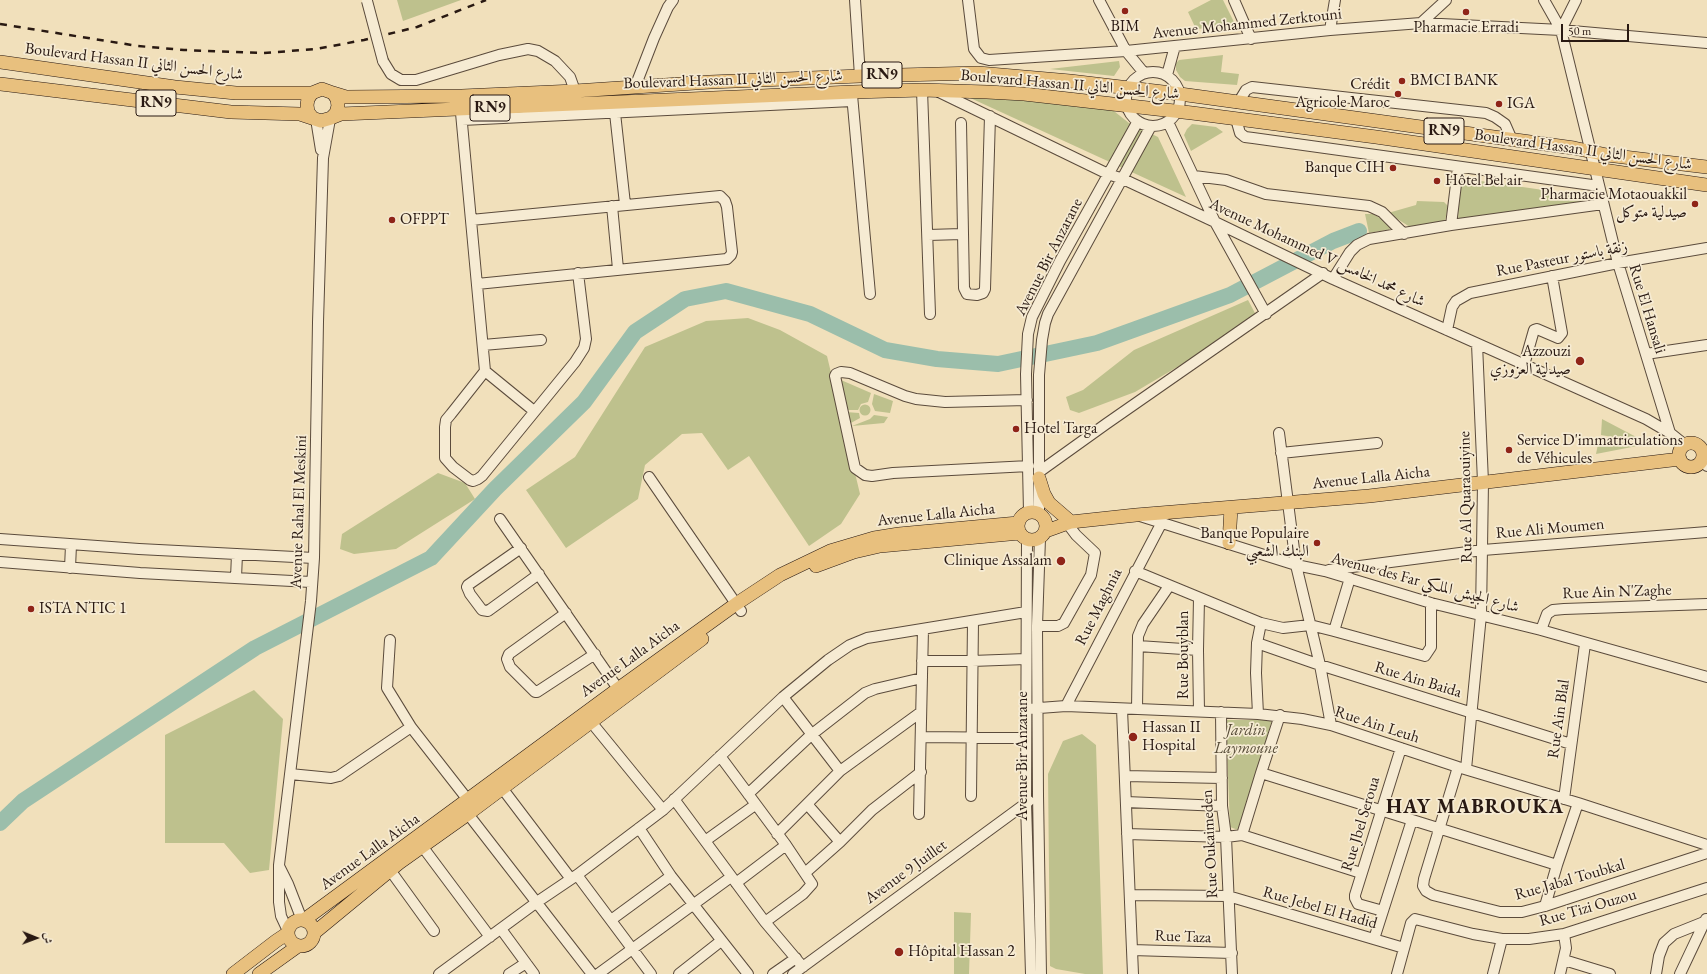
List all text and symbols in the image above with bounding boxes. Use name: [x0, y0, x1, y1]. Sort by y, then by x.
street label: Avenue Mohammed Zerktouni: [1151, 5, 1343, 43]
marker: BIM: [1120, 6, 1130, 16]
marker: Pharmacie Erradi: [1461, 7, 1471, 17]
scale bar: [1563, 16, 1631, 42]
place label: BIM: [1110, 17, 1140, 37]
place label: Pharmacie Erradi: [1413, 18, 1519, 38]
text: 50 m: [1568, 23, 1591, 39]
street label: Boulevard Hassan II شارع الحسن الثاني: [24, 39, 244, 85]
road number: RN9: [862, 62, 902, 88]
street label: Boulevard Hassan II شارع الحسن الثاني: [960, 66, 1180, 104]
street label: Boulevard Hassan II شارع الحسن الثاني: [623, 67, 843, 93]
place label: BMCI BANK: [1410, 71, 1498, 91]
place label: Crédit Agricole Maroc: [1295, 75, 1390, 113]
marker: BMCI BANK: [1397, 76, 1407, 86]
marker: Crédit Agricole Maroc: [1393, 89, 1403, 99]
road number: RN9: [136, 90, 176, 116]
place label: IGA: [1507, 94, 1535, 114]
road number: RN9: [470, 95, 510, 121]
marker: IGA: [1494, 99, 1504, 109]
road number: RN9: [1424, 118, 1464, 144]
street label: Boulevard Hassan II شارع الحسن الثاني: [1473, 125, 1693, 175]
place label: Banque CIH: [1305, 158, 1385, 178]
marker: Banque CIH: [1388, 163, 1398, 173]
place label: Hôtel Bel air: [1445, 171, 1523, 191]
marker: Hôtel Bel air: [1432, 176, 1442, 186]
place label: Pharmacie Motaouakkil صيدلية متوكل: [1541, 185, 1687, 223]
street label: Avenue Mohammed V شارع محمد الخامس: [1206, 194, 1428, 312]
street label: Avenue Bir Anzarane: [1011, 195, 1087, 319]
marker: Pharmacie Motaouakkil صيدلية متوكل: [1690, 199, 1700, 209]
place label: OFPPT: [400, 210, 449, 230]
marker: OFPPT: [387, 215, 397, 225]
street label: Rue Pasteur زنقة باستور: [1495, 237, 1629, 281]
street label: Rue El Hansali: [1624, 262, 1670, 356]
place label: Azzouzi صيدلية العزوزي: [1490, 342, 1571, 380]
marker: Azzouzi صيدلية العزوزي: [1574, 355, 1586, 367]
place label: Hotel Targa: [1024, 419, 1097, 439]
marker: Hotel Targa: [1011, 424, 1021, 434]
street label: Rue Al Quaraouiyine: [1455, 431, 1477, 563]
place label: Service D'immatriculations de Véhicules: [1517, 431, 1683, 469]
street label: Avenue Rahal El Meskini: [287, 435, 311, 589]
marker: Service D'immatriculations de Véhicules: [1504, 445, 1514, 455]
street label: Avenue Lalla Aicha: [1311, 462, 1431, 494]
street label: Avenue Lalla Aicha: [876, 499, 996, 531]
street label: Rue Ali Moumen: [1495, 515, 1605, 543]
place label: Banque Populaire البنك الشعبي: [1200, 524, 1309, 562]
marker: Banque Populaire البنك الشعبي: [1312, 538, 1322, 548]
street label: Avenue des Far شارع الجيش الملكي: [1329, 549, 1521, 617]
place label: Clinique Assalam: [944, 551, 1052, 571]
marker: Clinique Assalam: [1055, 555, 1067, 567]
street label: Rue Maghnia: [1071, 565, 1127, 649]
street label: Rue Ain N'Zaghe: [1562, 580, 1672, 604]
place label: ISTA NTIC 1: [39, 599, 127, 619]
marker: ISTA NTIC 1: [26, 604, 36, 614]
street label: Rue Bouyblan: [1174, 611, 1194, 699]
street label: Avenue Lalla Aicha: [577, 616, 683, 702]
street label: Rue Ain Baida: [1372, 658, 1464, 702]
street label: Rue Ain Blal: [1544, 678, 1574, 760]
street label: Avenue Bir Anzarane: [1013, 691, 1033, 821]
street label: Rue Ain Leuh: [1332, 702, 1422, 748]
place label: Hassan II Hospital: [1142, 718, 1201, 756]
park label: Jardin Laymoune: [1214, 721, 1278, 759]
marker: Hassan II Hospital: [1127, 731, 1139, 743]
street label: Rue Jbel Seroua: [1337, 774, 1385, 874]
street label: Rue Oukaimeden: [1198, 789, 1222, 899]
district label: HAY MABROUKA: [1386, 796, 1564, 820]
street label: Avenue Lalla Aicha: [317, 809, 423, 895]
street label: Avenue 9 Juillet: [861, 836, 951, 908]
street label: Rue Jabal Toubkal: [1513, 855, 1627, 905]
street label: Rue Jebel El Hadid: [1261, 883, 1379, 933]
street label: Rue Tizi Ouzou: [1537, 885, 1639, 931]
north arrow: [16, 918, 56, 958]
street label: Rue Taza: [1154, 926, 1212, 948]
text: ش: [41, 933, 55, 944]
place label: Hôpital Hassan 2: [908, 942, 1015, 962]
marker: Hôpital Hassan 2: [893, 946, 905, 958]

